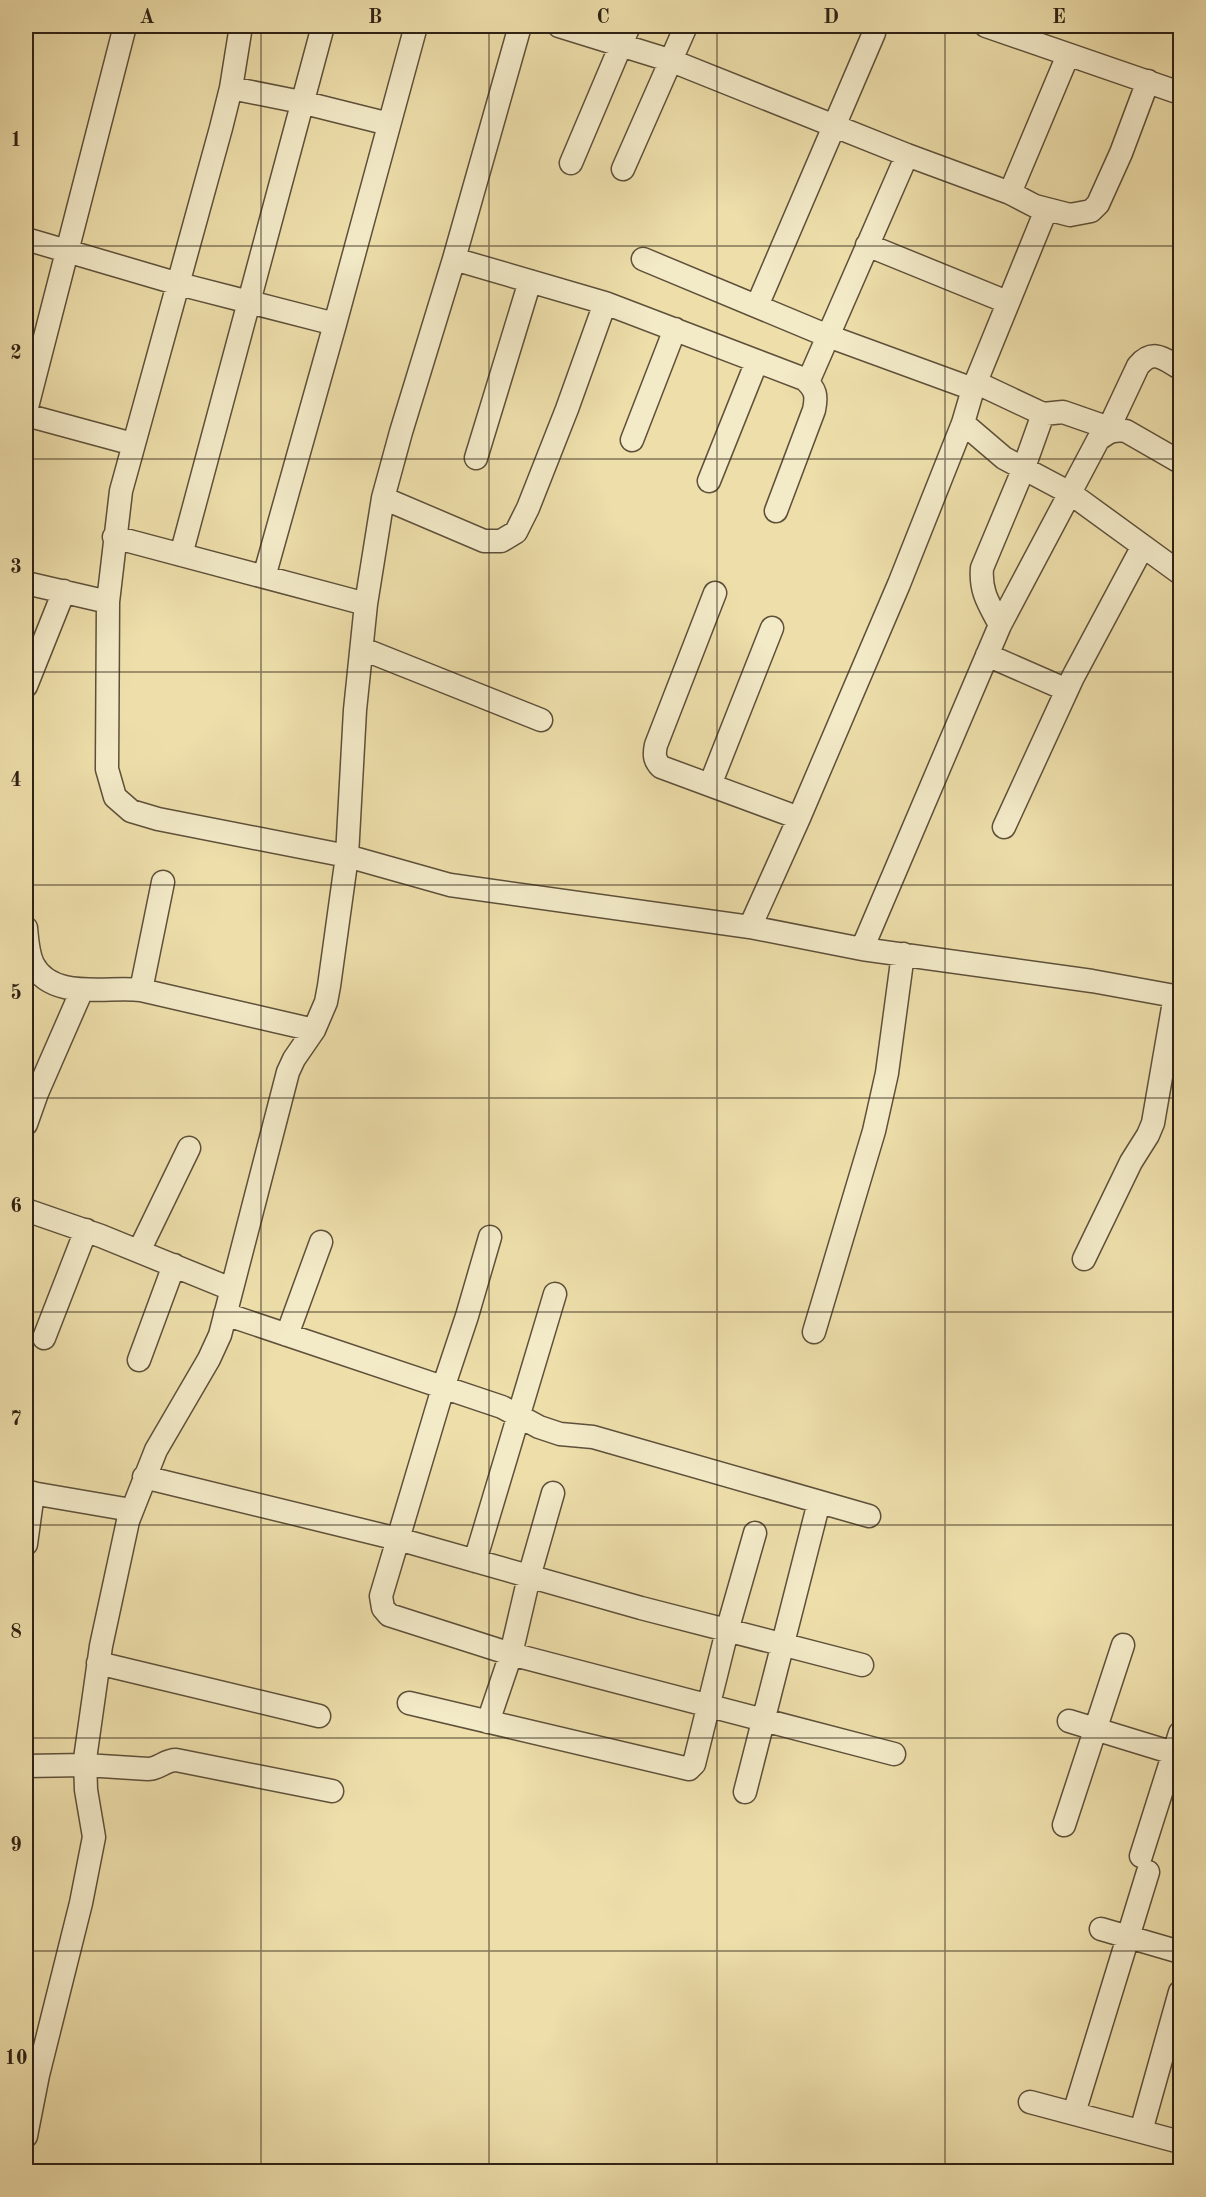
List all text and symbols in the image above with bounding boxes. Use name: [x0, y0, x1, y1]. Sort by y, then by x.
text: A: [139, 8, 155, 28]
text: B: [368, 8, 382, 28]
text: C: [596, 8, 610, 28]
text: D: [823, 8, 839, 28]
text: E: [1052, 8, 1066, 28]
text: 1: [10, 131, 22, 151]
text: 2: [10, 344, 22, 364]
text: 3: [10, 558, 22, 578]
text: 4: [10, 771, 22, 791]
text: 5: [10, 983, 22, 1004]
text: 6: [10, 1197, 22, 1217]
text: 7: [10, 1410, 22, 1430]
text: 8: [10, 1623, 22, 1643]
text: 9: [10, 1836, 22, 1856]
text: 10: [4, 2049, 28, 2069]

